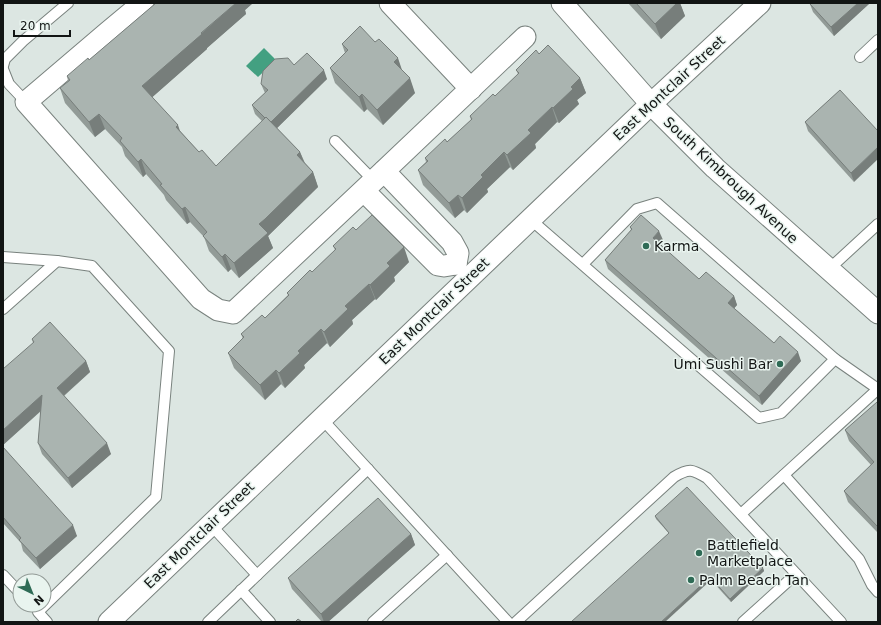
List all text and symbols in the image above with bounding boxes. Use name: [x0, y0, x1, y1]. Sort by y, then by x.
scale bar: [14, 12, 70, 38]
text: 20 m: [20, 19, 51, 33]
street label: East Montclair Street: [610, 32, 728, 144]
street label: South Kimbrough Avenue: [661, 114, 801, 246]
place label: Karma: [654, 238, 699, 254]
marker: Karma: [641, 241, 651, 251]
street label: East Montclair Street: [376, 254, 493, 368]
place label: Umi Sushi Bar: [674, 356, 772, 372]
marker: Umi Sushi Bar: [775, 359, 785, 369]
street label: East Montclair Street: [141, 478, 258, 592]
place label: Battlefield Marketplace: [707, 537, 793, 569]
marker: Battlefield Marketplace: [694, 548, 704, 558]
place label: Palm Beach Tan: [699, 572, 809, 588]
north arrow: [12, 573, 52, 613]
marker: Palm Beach Tan: [686, 575, 696, 585]
text: N: [31, 592, 46, 608]

